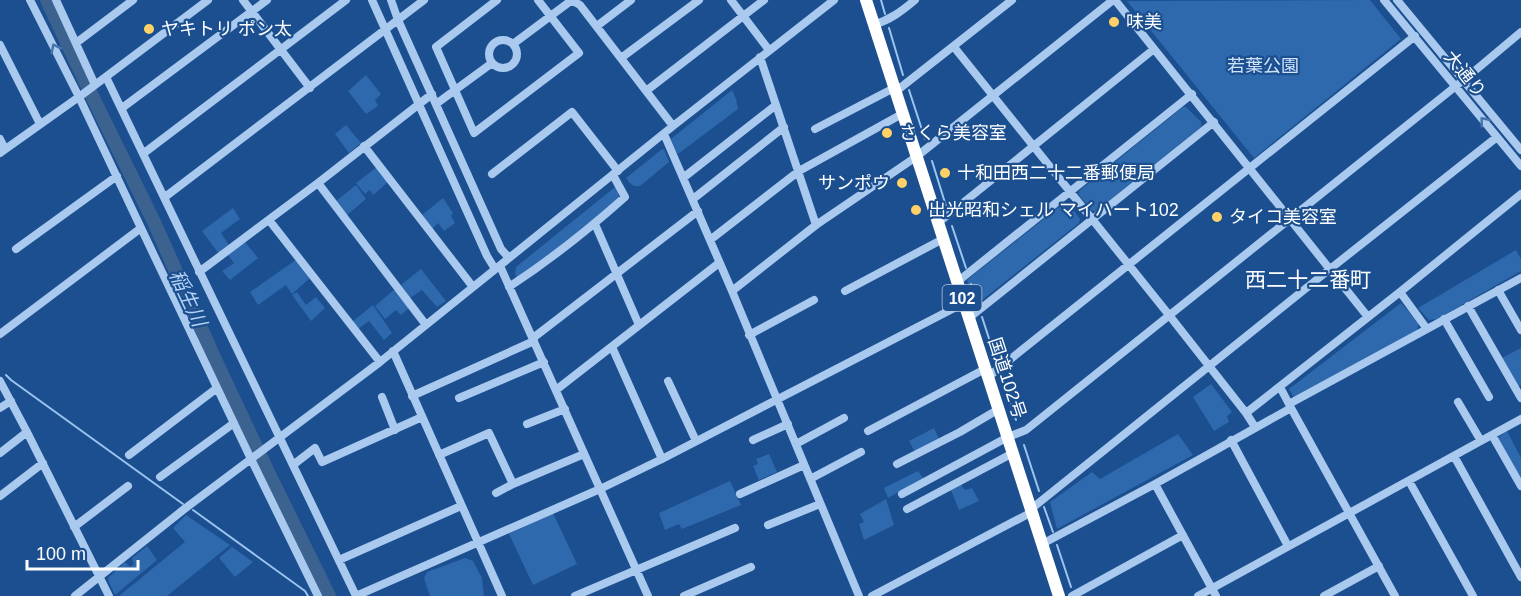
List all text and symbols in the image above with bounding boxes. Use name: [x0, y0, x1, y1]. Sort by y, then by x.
place label: 味美: [1126, 12, 1162, 32]
marker: 味美: [1107, 15, 1121, 29]
place label: ヤキトリ ポン太: [161, 19, 292, 39]
marker: ヤキトリ ポン太: [142, 22, 156, 36]
one-way arrow: [50, 44, 62, 55]
street label: 大通り: [1440, 47, 1490, 101]
park label: 若葉公園: [1227, 56, 1299, 76]
one-way arrow: [1480, 117, 1491, 128]
place label: さくら美容室: [899, 123, 1007, 143]
marker: さくら美容室: [880, 126, 894, 140]
place label: 十和田西二十二番郵便局: [957, 163, 1155, 183]
marker: 十和田西二十二番郵便局: [938, 166, 952, 180]
place label: サンポウ: [818, 173, 890, 193]
marker: サンポウ: [895, 176, 909, 190]
place label: 出光昭和シェル マイハート102: [928, 200, 1179, 220]
marker: 出光昭和シェル マイハート102: [909, 203, 923, 217]
place label: タイコ美容室: [1229, 207, 1337, 227]
marker: タイコ美容室: [1210, 210, 1224, 224]
water label: 稲生川: [165, 266, 211, 332]
district label: 西二十二番町: [1245, 268, 1371, 291]
road number: 102: [942, 285, 982, 311]
street label: 国道102号: [985, 335, 1029, 421]
scale bar: [27, 533, 138, 571]
text: 100 m: [36, 544, 86, 564]

